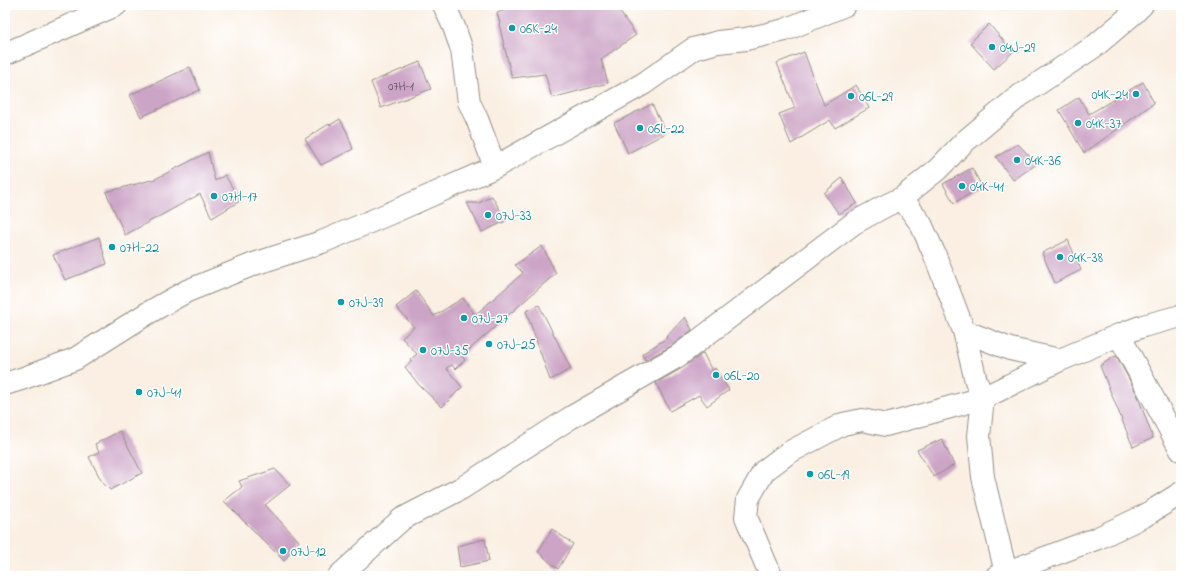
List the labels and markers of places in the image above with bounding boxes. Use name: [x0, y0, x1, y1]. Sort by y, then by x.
place label: 06K-24: [520, 19, 557, 40]
marker: 06K-24: [507, 23, 517, 33]
place label: 04J-29: [1000, 38, 1036, 59]
marker: 04J-29: [987, 42, 997, 52]
place label: 04K-24: [1091, 85, 1128, 106]
place label: 06L-29: [859, 87, 894, 108]
marker: 04K-24: [1131, 89, 1141, 99]
marker: 06L-29: [846, 91, 856, 101]
place label: 04K-37: [1086, 114, 1122, 135]
marker: 04K-37: [1073, 118, 1083, 128]
place label: 06L-22: [648, 119, 685, 140]
marker: 06L-22: [635, 123, 645, 133]
place label: 04K-36: [1025, 151, 1061, 172]
marker: 04K-36: [1012, 155, 1022, 165]
place label: 04K-41: [970, 177, 1005, 198]
marker: 04K-41: [957, 181, 967, 191]
place label: 07H-17: [222, 187, 258, 208]
marker: 07H-17: [209, 191, 219, 201]
place label: 07J-33: [496, 206, 532, 227]
marker: 07J-33: [483, 210, 493, 220]
place label: 07H-22: [120, 238, 159, 259]
marker: 07H-22: [107, 242, 117, 252]
place label: 04K-38: [1068, 248, 1103, 269]
marker: 04K-38: [1055, 252, 1065, 262]
place label: 07J-39: [349, 293, 384, 314]
marker: 07J-39: [336, 297, 346, 307]
place label: 07J-27: [472, 309, 509, 330]
marker: 07J-27: [459, 313, 469, 323]
place label: 07J-25: [497, 335, 536, 356]
marker: 07J-25: [484, 339, 494, 349]
place label: 07J-35: [431, 341, 469, 362]
marker: 07J-35: [418, 345, 428, 355]
place label: 06L-20: [724, 366, 760, 387]
marker: 06L-20: [711, 370, 721, 380]
place label: 07J-41: [147, 383, 182, 404]
marker: 07J-41: [134, 387, 144, 397]
place label: 06L-19: [818, 465, 850, 486]
marker: 06L-19: [805, 469, 815, 479]
place label: 07J-12: [291, 542, 326, 563]
marker: 07J-12: [278, 546, 288, 556]

